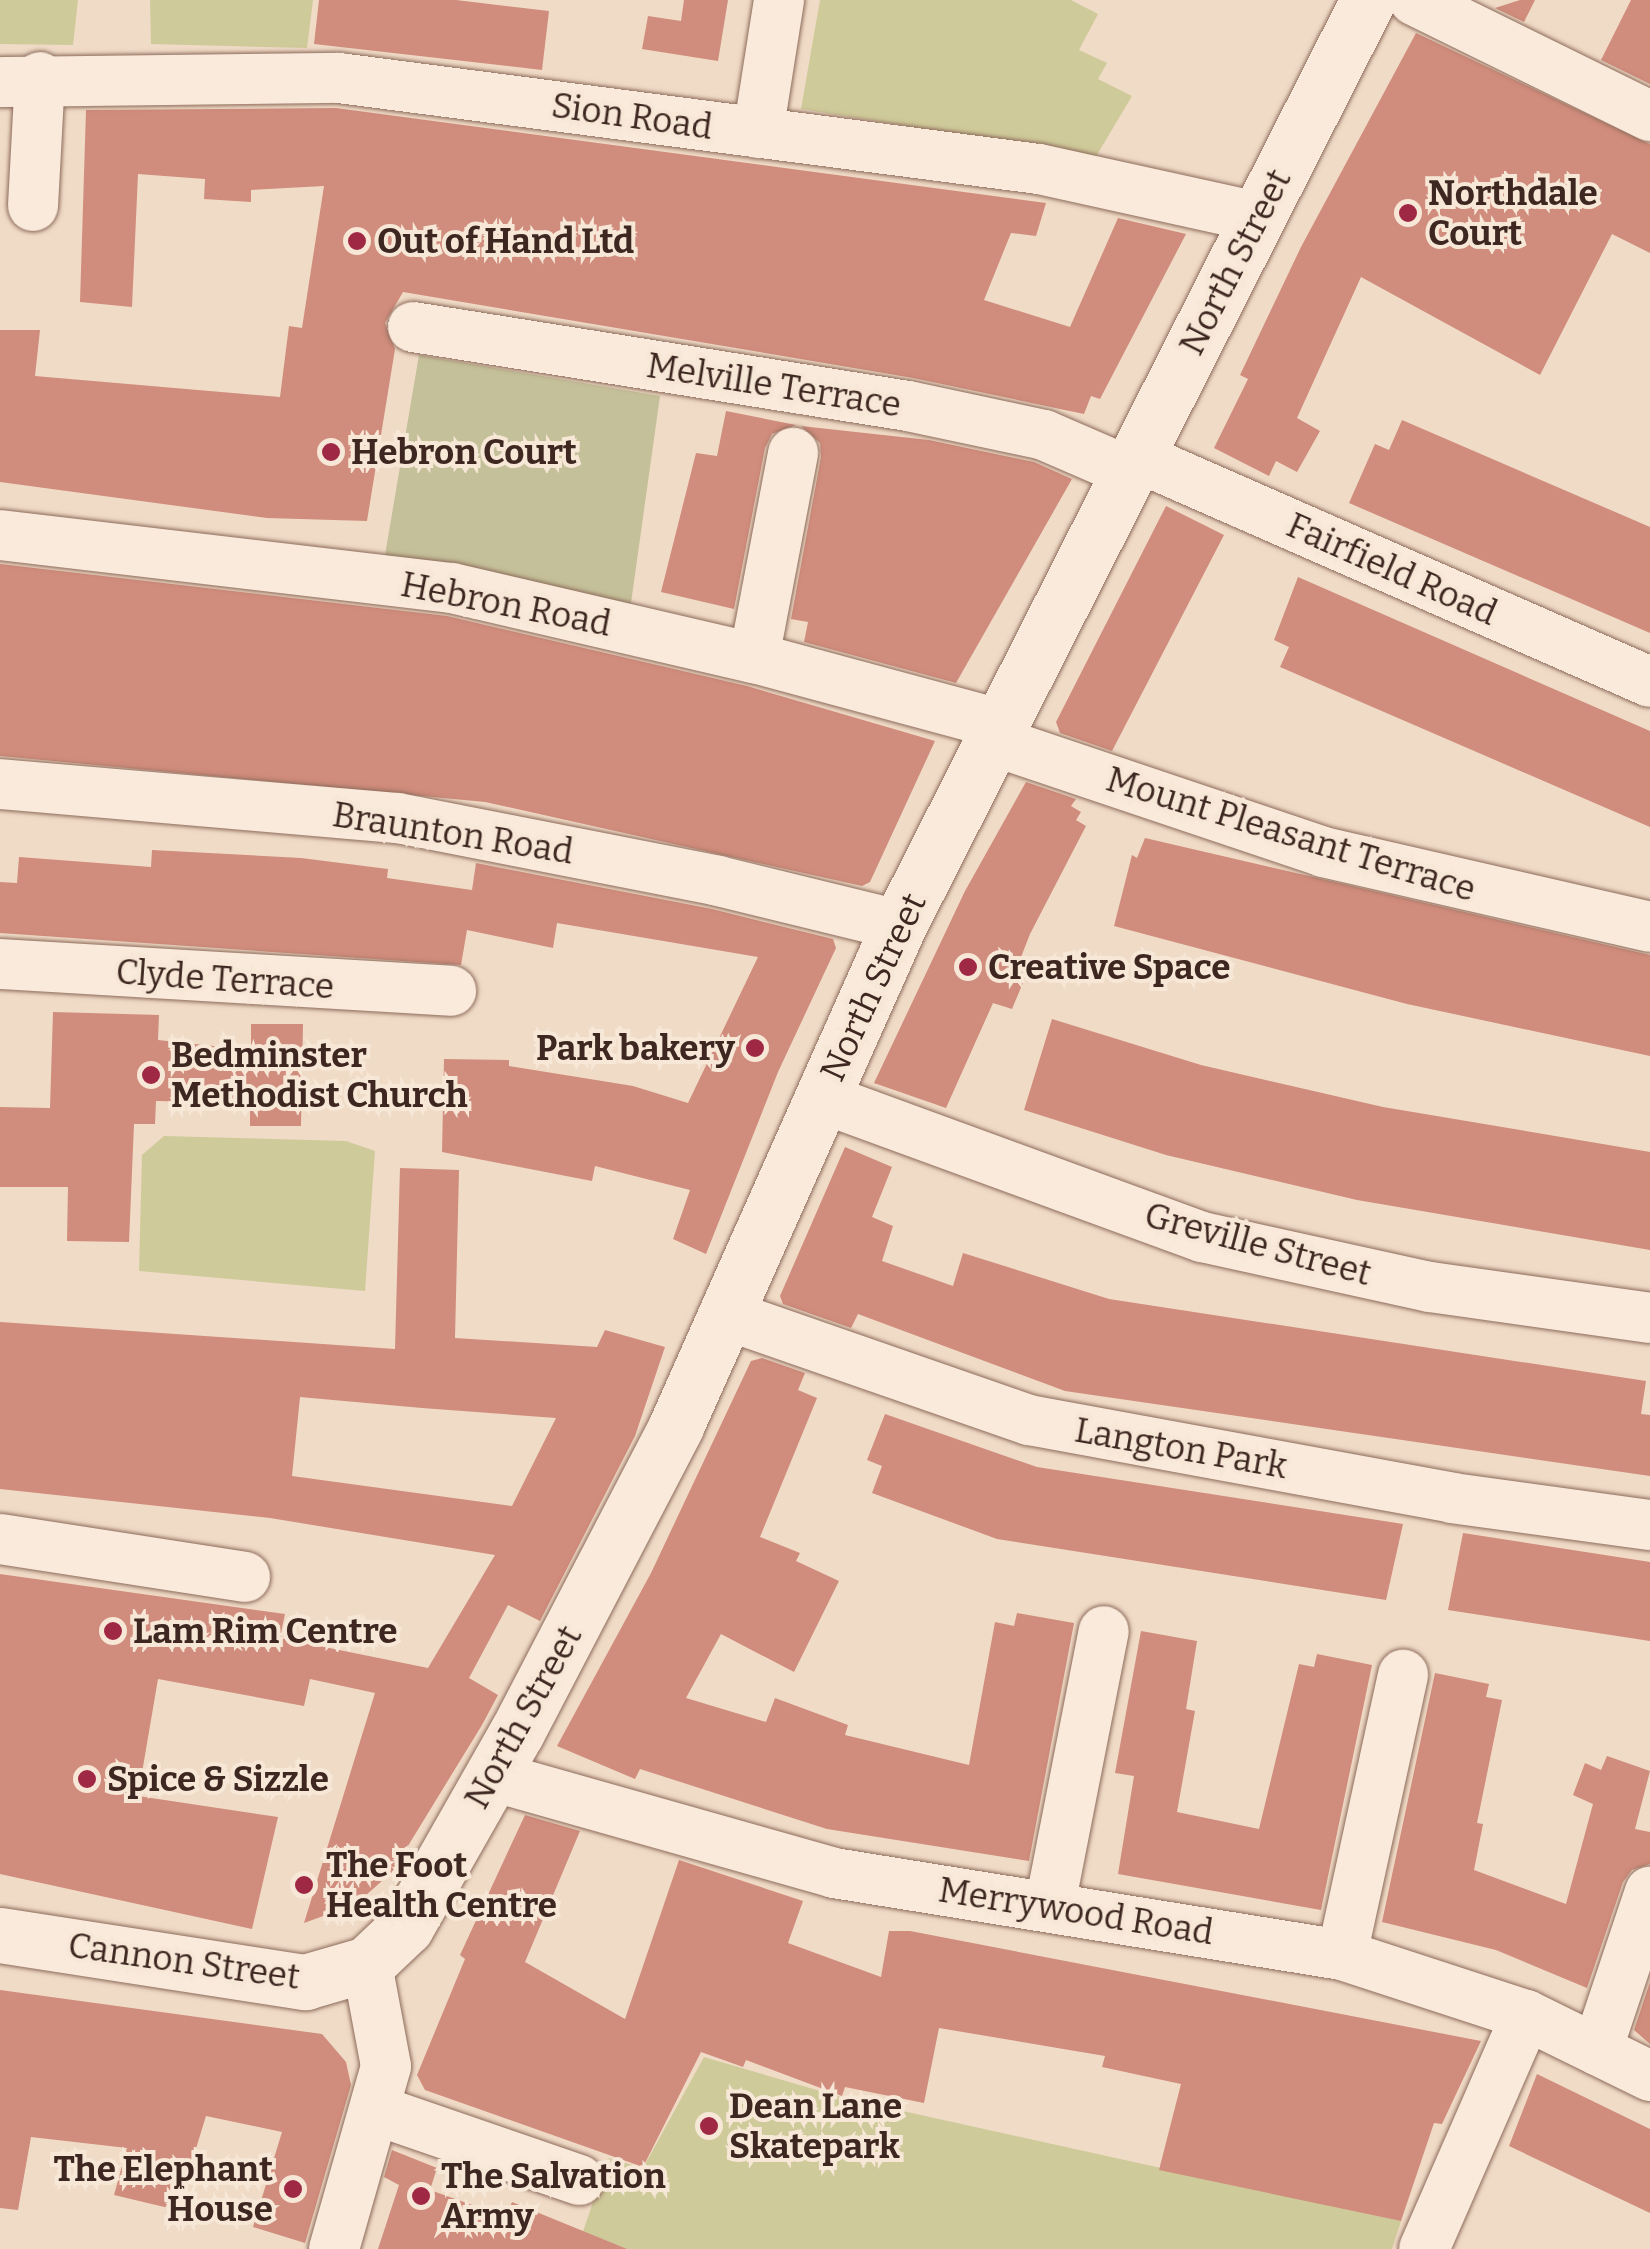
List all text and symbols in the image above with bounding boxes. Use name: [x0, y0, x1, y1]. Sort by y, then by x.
street label: Sion Road: [549, 84, 715, 148]
street label: North Street: [1170, 162, 1300, 362]
place label: Northdale Court: [1428, 172, 1598, 254]
marker: Northdale Court: [1397, 202, 1419, 224]
place label: Out of Hand Ltd: [377, 220, 634, 262]
marker: Out of Hand Ltd: [346, 230, 368, 252]
street label: Melville Terrace: [644, 344, 904, 426]
place label: Hebron Court: [351, 431, 577, 473]
marker: Hebron Court: [320, 441, 342, 463]
street label: Fairfield Road: [1280, 504, 1504, 634]
street label: Hebron Road: [397, 563, 615, 645]
street label: Mount Pleasant Terrace: [1101, 758, 1481, 910]
street label: Braunton Road: [330, 793, 576, 873]
street label: North Street: [811, 886, 935, 1088]
place label: Creative Space: [988, 946, 1230, 988]
street label: Clyde Terrace: [114, 950, 336, 1008]
marker: Creative Space: [957, 956, 979, 978]
place label: Park bakery: [536, 1027, 735, 1069]
place label: Bedminster Methodist Church: [171, 1034, 468, 1116]
marker: Park bakery: [744, 1037, 766, 1059]
marker: Bedminster Methodist Church: [140, 1064, 162, 1086]
street label: Greville Street: [1140, 1194, 1376, 1294]
street label: Langton Park: [1072, 1409, 1290, 1487]
place label: Lam Rim Centre: [133, 1610, 398, 1652]
street label: North Street: [456, 1618, 590, 1816]
marker: Lam Rim Centre: [102, 1620, 124, 1642]
place label: Spice & Sizzle: [107, 1758, 329, 1800]
marker: Spice & Sizzle: [76, 1768, 98, 1790]
place label: The Foot Health Centre: [326, 1844, 557, 1926]
street label: Merrywood Road: [936, 1869, 1216, 1953]
marker: The Foot Health Centre: [291, 1872, 317, 1898]
street label: Cannon Street: [66, 1924, 302, 1998]
place label: Dean Lane Skatepark: [729, 2085, 902, 2167]
marker: Dean Lane Skatepark: [698, 2115, 720, 2137]
place label: The Elephant House: [53, 2148, 273, 2230]
place label: The Salvation Army: [441, 2155, 666, 2237]
marker: The Elephant House: [282, 2178, 304, 2200]
marker: The Salvation Army: [410, 2185, 432, 2207]

